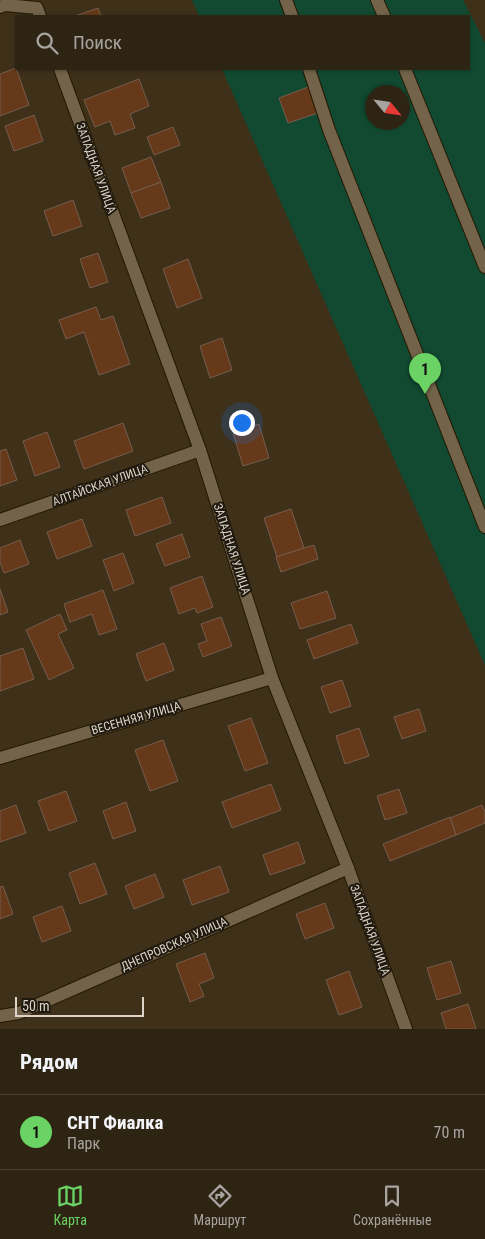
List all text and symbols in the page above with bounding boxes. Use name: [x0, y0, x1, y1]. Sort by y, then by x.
search box: [15, 15, 470, 70]
icon: search: [33, 29, 61, 57]
text: Поиск: [73, 31, 122, 54]
north arrow: [365, 85, 410, 130]
street label: ЗАПАДНАЯ УЛИЦА: [73, 121, 119, 215]
pin: 1: [409, 353, 441, 394]
your location: [229, 410, 255, 436]
street label: АЛТАЙСКАЯ УЛИЦА: [50, 460, 150, 509]
street label: ЗАПАДНАЯ УЛИЦА: [211, 502, 253, 597]
street label: ВЕСЕННЯЯ УЛИЦА: [90, 699, 182, 737]
street label: ЗАПАДНАЯ УЛИЦА: [347, 883, 393, 977]
street label: ДНЕПРОВСКАЯ УЛИЦА: [119, 914, 229, 974]
scale bar: [15, 994, 144, 1017]
text: 50 m: [22, 998, 50, 1014]
text: Рядом: [20, 1050, 79, 1074]
text: СНТ Фиалка: [67, 1111, 164, 1134]
text: 1: [32, 1123, 40, 1142]
text: 70 m: [433, 1123, 465, 1142]
text: Парк: [67, 1134, 100, 1153]
tab: Карта: [53, 1182, 87, 1228]
tab: Маршрут: [194, 1182, 246, 1228]
tab: Сохранённые: [353, 1182, 432, 1228]

